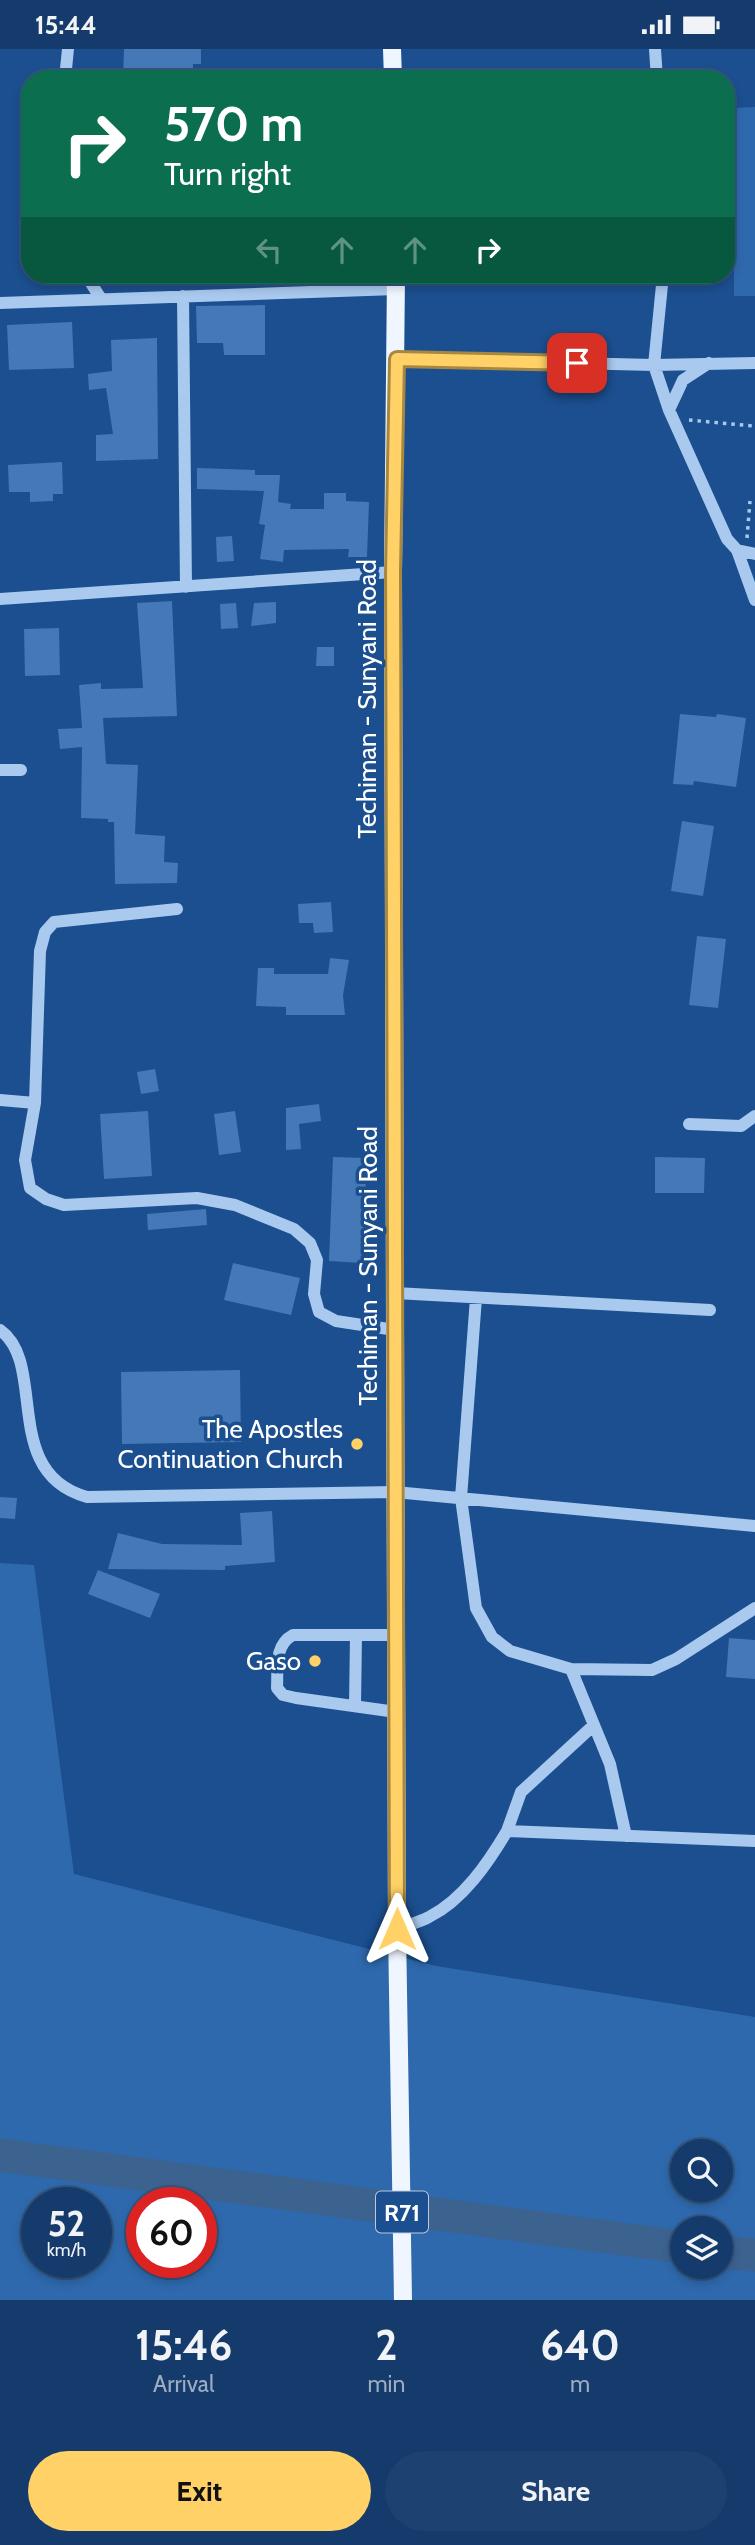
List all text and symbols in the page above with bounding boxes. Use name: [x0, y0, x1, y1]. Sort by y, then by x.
text: 15:44: [35, 9, 97, 41]
text: 570 m: [164, 94, 303, 153]
icon: right: [49, 98, 140, 189]
text: Turn right: [164, 154, 291, 193]
icon: left: [250, 231, 288, 269]
icon: ahead: [323, 231, 361, 269]
icon: ahead: [396, 231, 434, 269]
icon: right: [469, 231, 507, 269]
pin: [547, 333, 607, 393]
icon: arrive: [558, 344, 596, 382]
street label: Techiman - Sunyani Road: [351, 559, 383, 839]
street label: Techiman - Sunyani Road: [352, 1126, 384, 1406]
place label: The Apostles Continuation Church: [118, 1413, 343, 1475]
marker: The Apostles Continuation Church: [349, 1436, 365, 1452]
place label: Gaso: [246, 1645, 301, 1677]
marker: Gaso: [307, 1653, 323, 1669]
position arrow: [360, 1892, 434, 1966]
map controls: [670, 2139, 733, 2279]
button: search: [670, 2139, 733, 2202]
speed limit sign: 60: [126, 2187, 217, 2278]
road number: R71: [376, 2191, 428, 2233]
text: 52: [48, 2202, 85, 2245]
button: layers: [670, 2216, 733, 2279]
text: km/h: [47, 2239, 86, 2261]
text: 15:46: [135, 2319, 232, 2371]
text: 2: [375, 2319, 397, 2371]
text: 640: [540, 2319, 620, 2371]
text: Arrival: [153, 2370, 214, 2398]
text: min: [367, 2370, 405, 2398]
text: m: [570, 2370, 590, 2398]
button: Exit: [28, 2451, 371, 2531]
button: Share: [385, 2451, 727, 2531]

